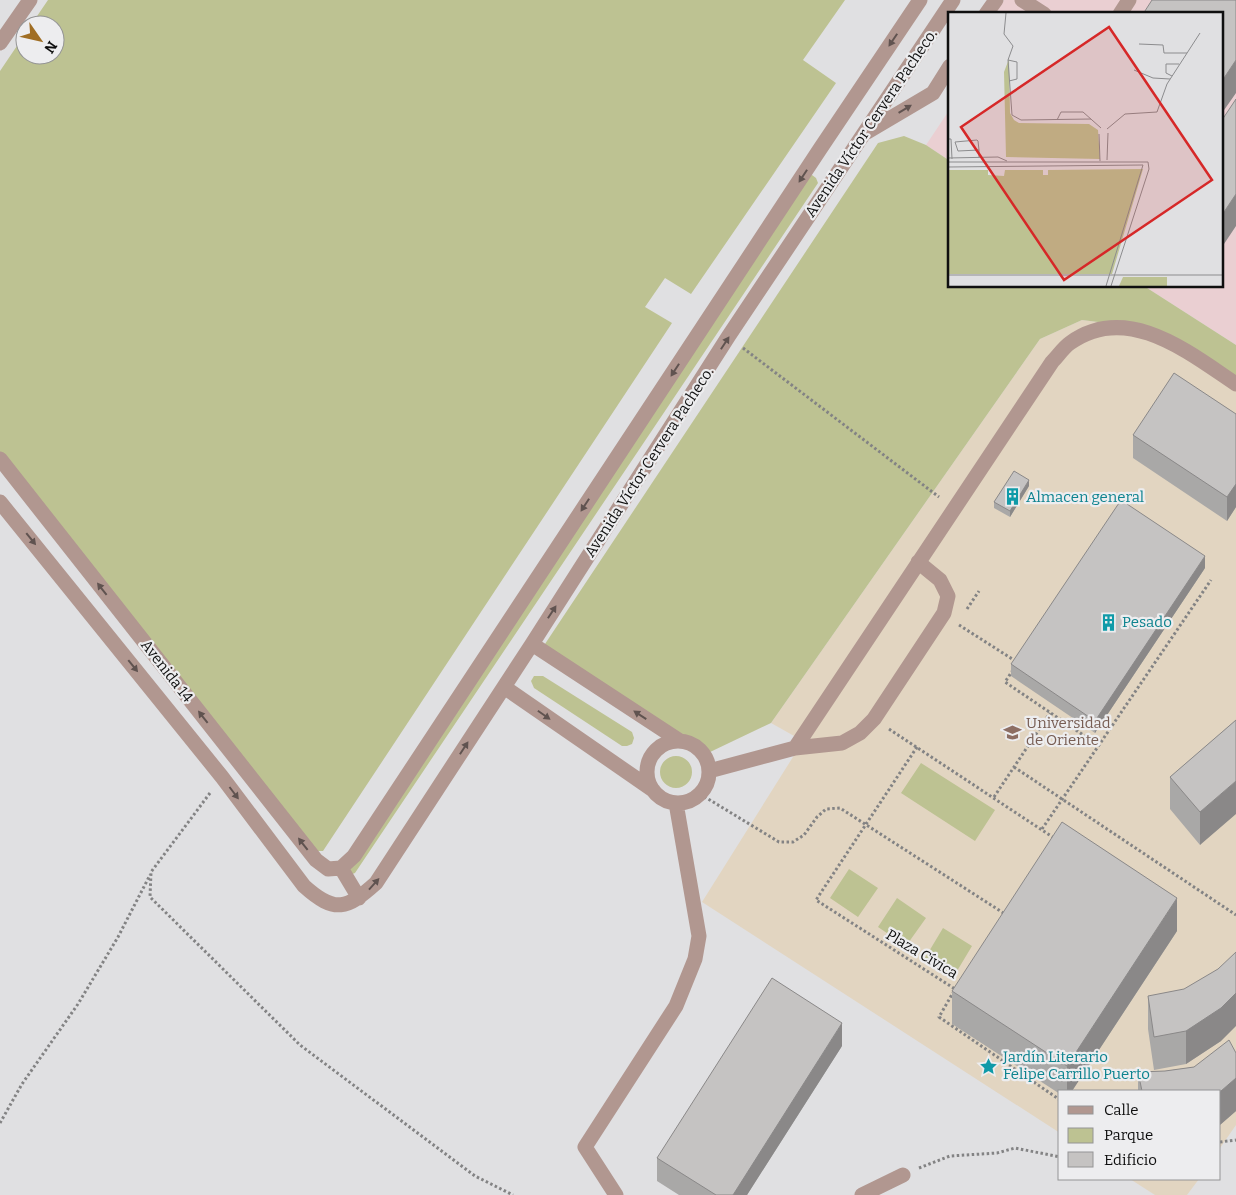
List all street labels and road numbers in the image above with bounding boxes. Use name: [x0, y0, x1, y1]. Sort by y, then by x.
street label: Avenida Víctor Cervera Pacheco.: [801, 26, 941, 220]
street label: Avenida Víctor Cervera Pacheco.: [581, 364, 717, 560]
street label: Avenida 14: [137, 636, 197, 706]
street label: Plaza Cívica: [883, 925, 961, 983]

